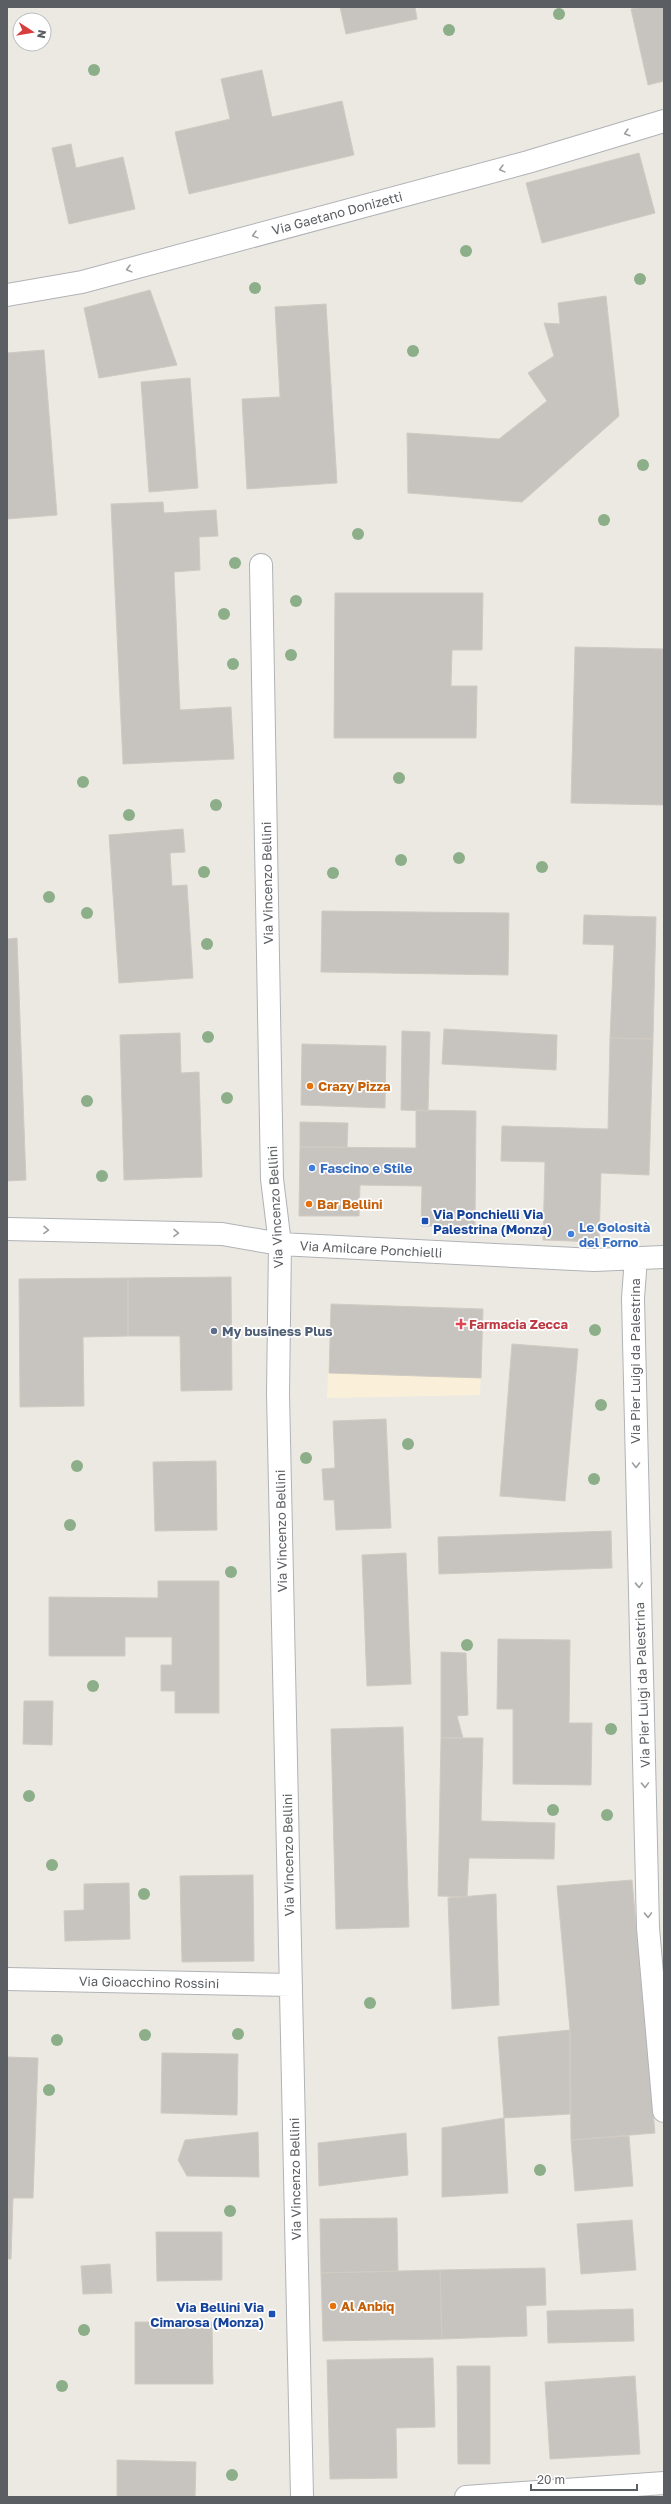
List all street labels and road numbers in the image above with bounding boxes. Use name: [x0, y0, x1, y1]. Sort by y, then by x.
street label: Via Gaetano Donizetti: [270, 188, 404, 238]
street label: Via Vincenzo Bellini: [258, 821, 276, 945]
street label: Via Vincenzo Bellini: [264, 1145, 286, 1269]
street label: Via Amilcare Ponchielli: [299, 1237, 443, 1261]
street label: Via Pier Luigi da Palestrina: [627, 1278, 643, 1444]
street label: Via Vincenzo Bellini: [272, 1469, 290, 1593]
street label: Via Pier Luigi da Palestrina: [631, 1602, 653, 1768]
street label: Via Vincenzo Bellini: [279, 1793, 297, 1917]
street label: Via Gioacchino Rossini: [79, 1973, 219, 1991]
street label: Via Vincenzo Bellini: [286, 2117, 304, 2241]

